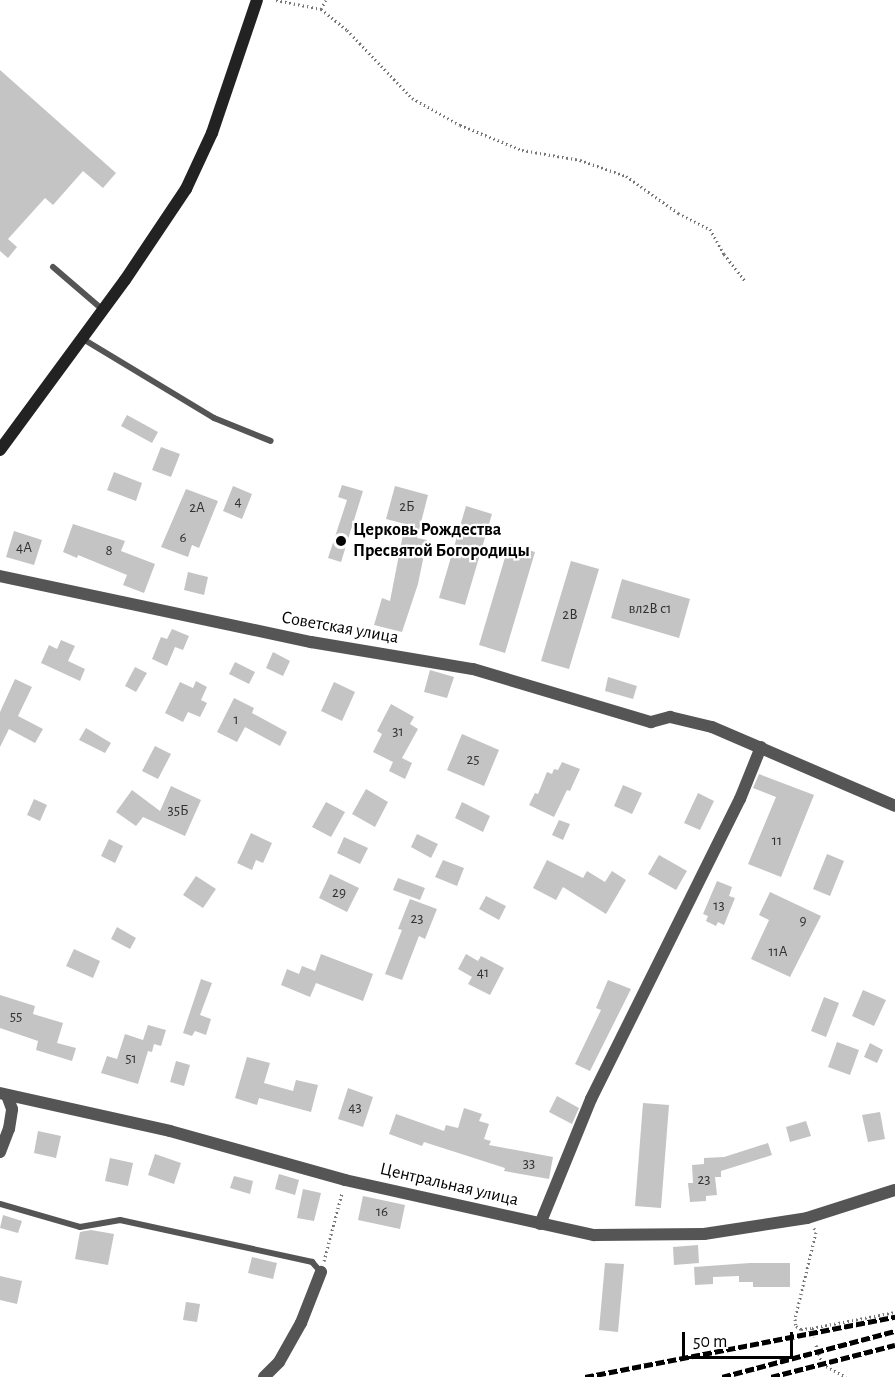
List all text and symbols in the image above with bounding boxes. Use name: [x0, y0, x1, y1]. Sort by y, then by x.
house number: 4: [234, 493, 242, 511]
house number: 2Б: [399, 498, 415, 516]
house number: 2А: [189, 499, 205, 517]
place label: Церковь Рождества Пресвятой Богородицы: [353, 520, 530, 562]
house number: 6: [179, 529, 187, 547]
marker: Церковь Рождества Пресвятой Богородицы: [334, 534, 348, 548]
house number: 4А: [16, 539, 32, 557]
house number: 8: [105, 542, 113, 560]
house number: вл2В с1: [629, 600, 671, 618]
house number: 2В: [562, 606, 578, 624]
street label: Советская улица: [280, 607, 400, 649]
house number: 1: [233, 711, 239, 729]
house number: 31: [392, 723, 404, 741]
house number: 25: [466, 751, 480, 769]
house number: 35Б: [167, 802, 189, 820]
house number: 11: [772, 832, 782, 850]
house number: 29: [332, 884, 346, 902]
house number: 13: [713, 897, 725, 915]
house number: 23: [410, 910, 424, 928]
house number: 9: [799, 912, 807, 930]
house number: 11А: [768, 943, 788, 961]
house number: 41: [477, 964, 489, 982]
house number: 55: [10, 1008, 22, 1026]
house number: 51: [125, 1050, 137, 1068]
house number: 43: [348, 1099, 362, 1117]
house number: 33: [523, 1155, 535, 1173]
street label: Центральная улица: [378, 1159, 520, 1211]
house number: 23: [697, 1171, 711, 1189]
house number: 16: [376, 1203, 388, 1221]
scale bar: [685, 1320, 796, 1358]
text: 50 m: [693, 1333, 727, 1351]

